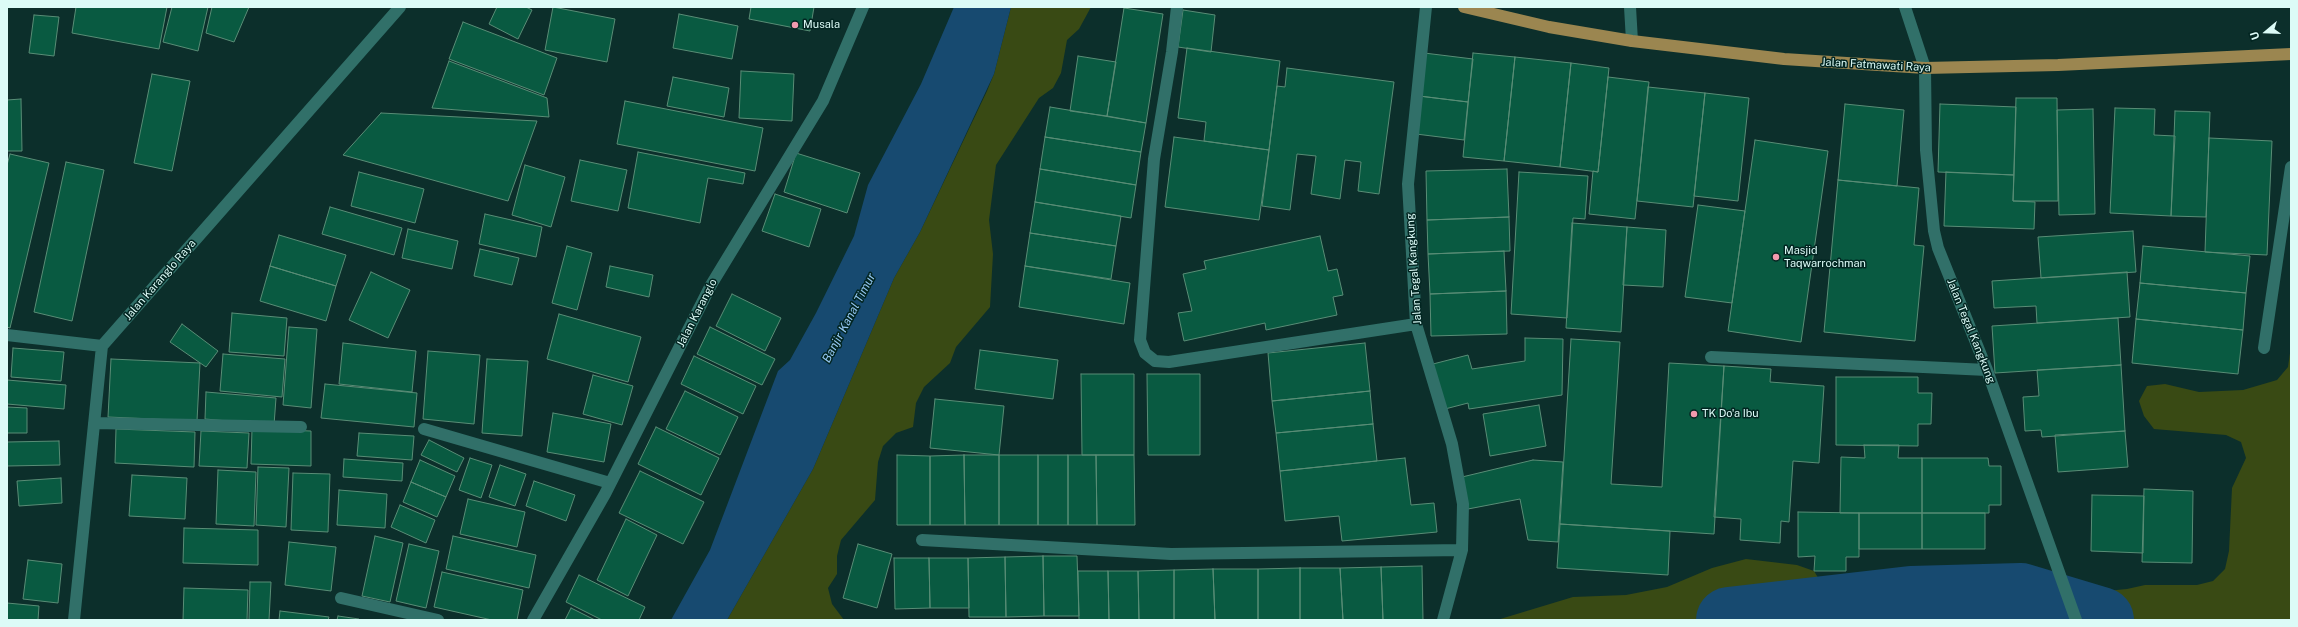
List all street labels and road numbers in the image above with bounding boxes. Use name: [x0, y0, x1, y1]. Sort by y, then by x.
street label: Jalan Fatmawati Raya: [1821, 56, 1931, 74]
street label: Jalan Tegal Kangkung: [1404, 213, 1424, 325]
street label: Jalan Karanglo Raya: [121, 237, 199, 323]
street label: Jalan Karanglo: [674, 277, 720, 349]
street label: Jalan Tegal Kangkung: [1944, 277, 1998, 385]

